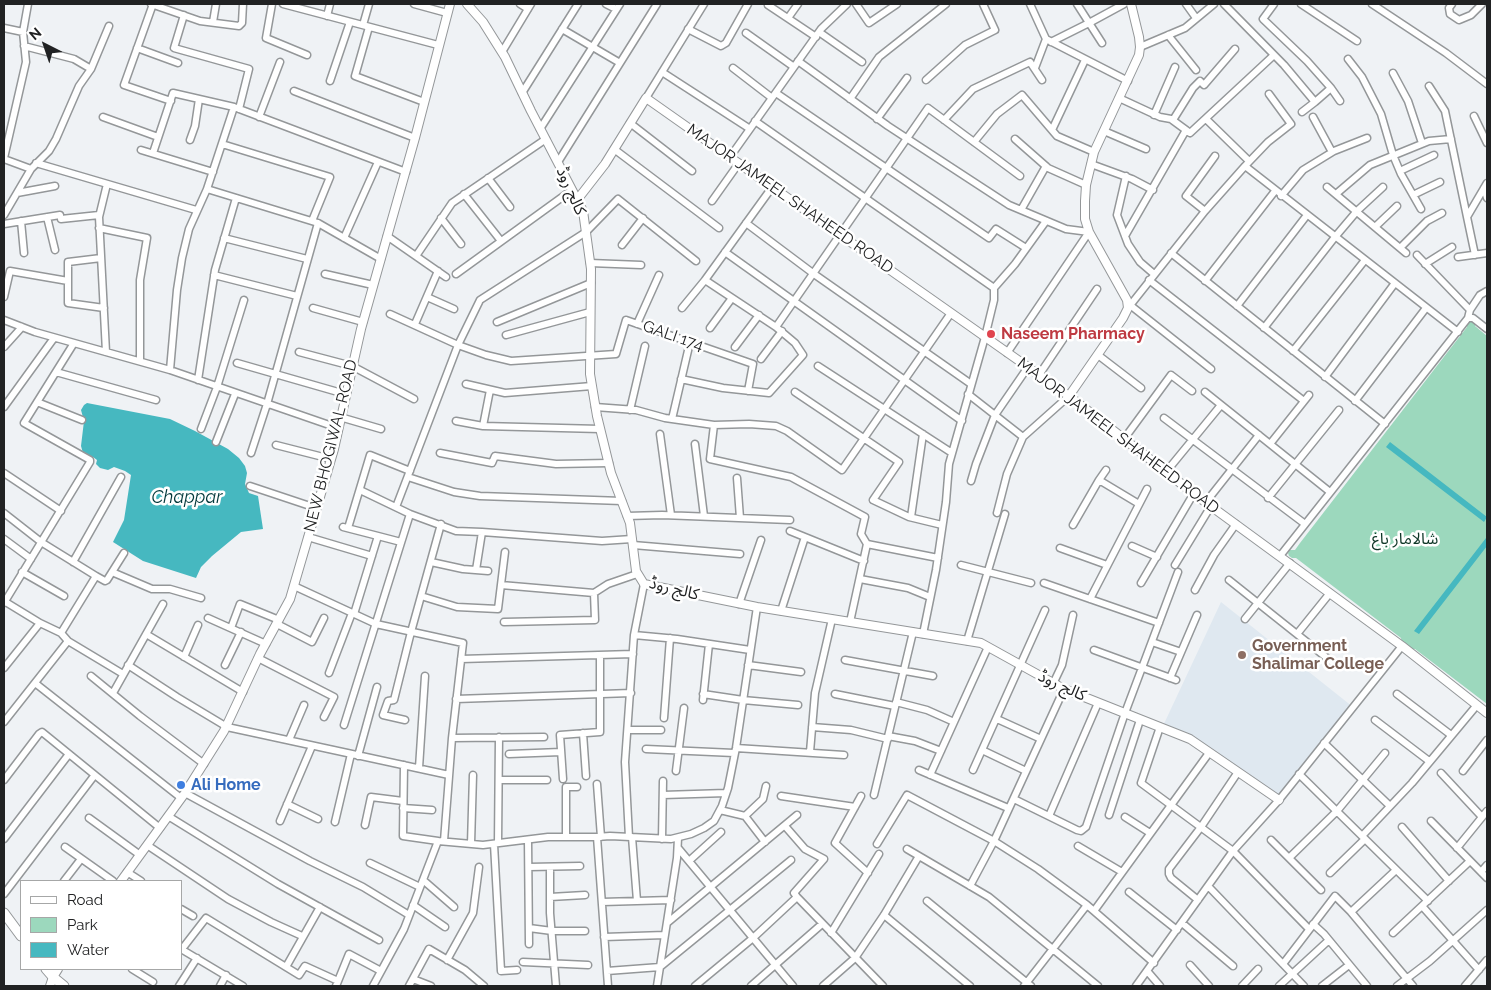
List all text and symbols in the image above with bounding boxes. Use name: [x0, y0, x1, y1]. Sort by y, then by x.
north arrow: [20, 20, 70, 70]
text: N: [26, 24, 44, 43]
street label: MAJOR JAMEEL SHAHEED ROAD: [683, 120, 897, 278]
street label: کالج روڈ: [552, 164, 590, 218]
street label: GALI 174: [640, 317, 706, 355]
place label: Naseem Pharmacy: [1001, 324, 1145, 344]
marker: Naseem Pharmacy: [985, 328, 997, 340]
street label: MAJOR JAMEEL SHAHEED ROAD: [1013, 354, 1223, 518]
street label: NEW BHOGIWAL ROAD: [300, 358, 362, 534]
water label: Chappar: [152, 487, 222, 509]
park label: شالامار باغ: [1372, 529, 1438, 549]
street label: کالج روڈ: [647, 574, 701, 604]
place label: Government Shalimar College: [1252, 636, 1384, 674]
marker: Government Shalimar College: [1236, 649, 1248, 661]
street label: کالج روڈ: [1035, 667, 1089, 705]
place label: Ali Home: [191, 775, 261, 795]
marker: Ali Home: [175, 779, 187, 791]
legend: [20, 880, 182, 970]
text: Road: [67, 891, 103, 909]
text: Park: [67, 916, 98, 934]
text: Water: [67, 941, 109, 959]

